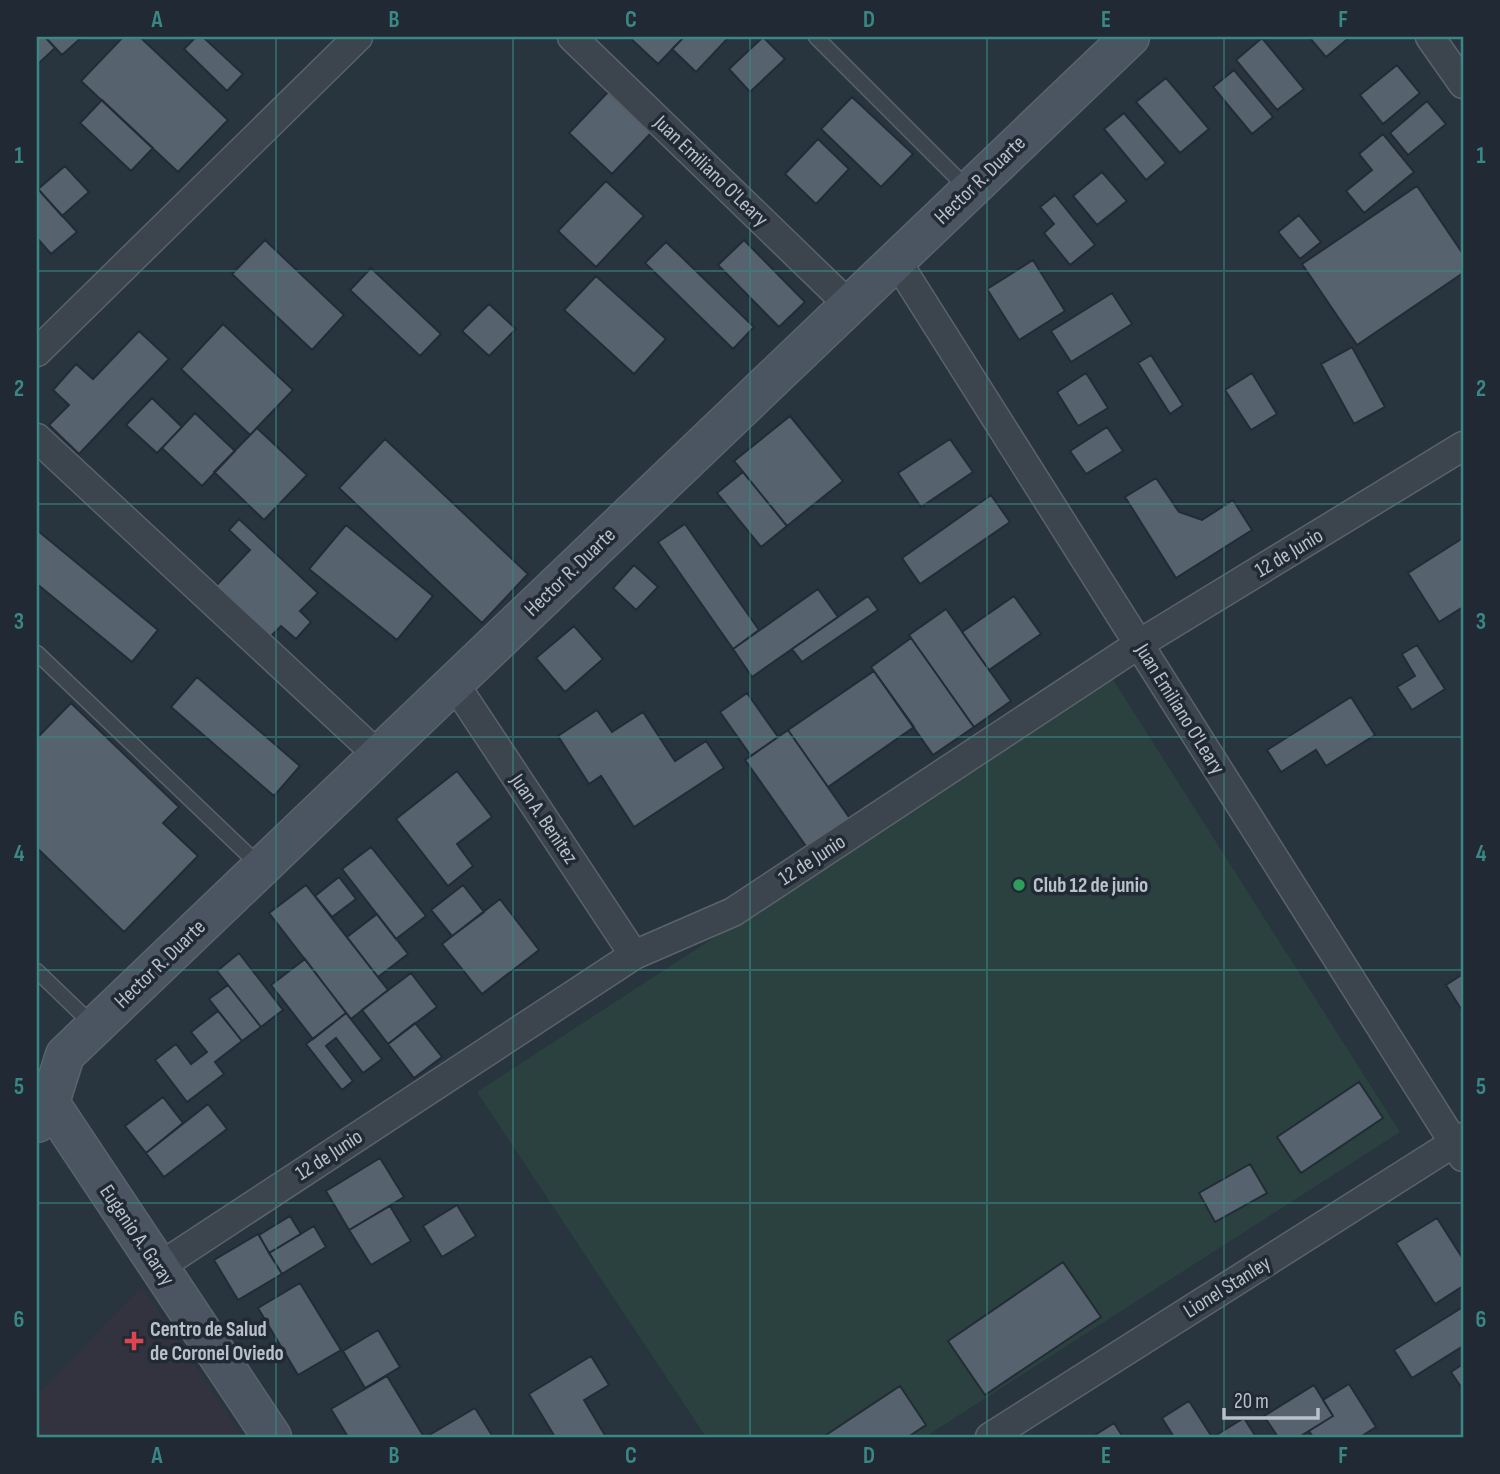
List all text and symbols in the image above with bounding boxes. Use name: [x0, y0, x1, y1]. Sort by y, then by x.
text: A: [151, 6, 164, 34]
text: B: [389, 6, 400, 34]
text: C: [625, 6, 637, 34]
text: D: [863, 6, 875, 34]
text: E: [1101, 6, 1111, 34]
text: F: [1338, 6, 1348, 34]
street label: Juan Emiliano O'Leary: [648, 110, 773, 232]
street label: Hector R. Duarte: [929, 130, 1031, 230]
text: 1: [14, 142, 24, 170]
text: 1: [1476, 142, 1486, 170]
text: 2: [14, 375, 24, 403]
text: 2: [1476, 375, 1486, 403]
street label: Hector R. Duarte: [519, 522, 621, 622]
street label: 12 de Junio: [1250, 523, 1328, 583]
text: 3: [14, 608, 24, 636]
text: 3: [1476, 608, 1486, 636]
street label: Juan Emiliano O'Leary: [1129, 638, 1230, 779]
street label: Juan A. Benitez: [504, 769, 583, 869]
street label: 12 de Junio: [774, 829, 850, 891]
text: 4: [14, 840, 25, 868]
text: 4: [1476, 840, 1487, 868]
place label: Club 12 de junio: [1033, 873, 1148, 898]
marker: Club 12 de junio: [1011, 877, 1027, 893]
street label: Hector R. Duarte: [109, 914, 211, 1014]
text: 5: [14, 1073, 24, 1101]
text: 5: [1476, 1073, 1486, 1101]
street label: 12 de Junio: [291, 1124, 367, 1186]
street label: Eugenio A. Garay: [94, 1180, 180, 1290]
street label: Lionel Stanley: [1179, 1251, 1275, 1323]
text: 6: [14, 1306, 24, 1334]
text: 6: [1476, 1306, 1486, 1334]
place label: Centro de Salud de Coronel Oviedo: [150, 1317, 284, 1366]
marker: Centro de Salud de Coronel Oviedo: [124, 1331, 144, 1351]
scale bar: [1224, 1376, 1318, 1420]
text: 20 m: [1234, 1389, 1269, 1414]
text: A: [151, 1442, 164, 1470]
text: B: [389, 1442, 400, 1470]
text: C: [625, 1442, 637, 1470]
text: D: [863, 1442, 875, 1470]
text: E: [1101, 1442, 1111, 1470]
text: F: [1338, 1442, 1348, 1470]

